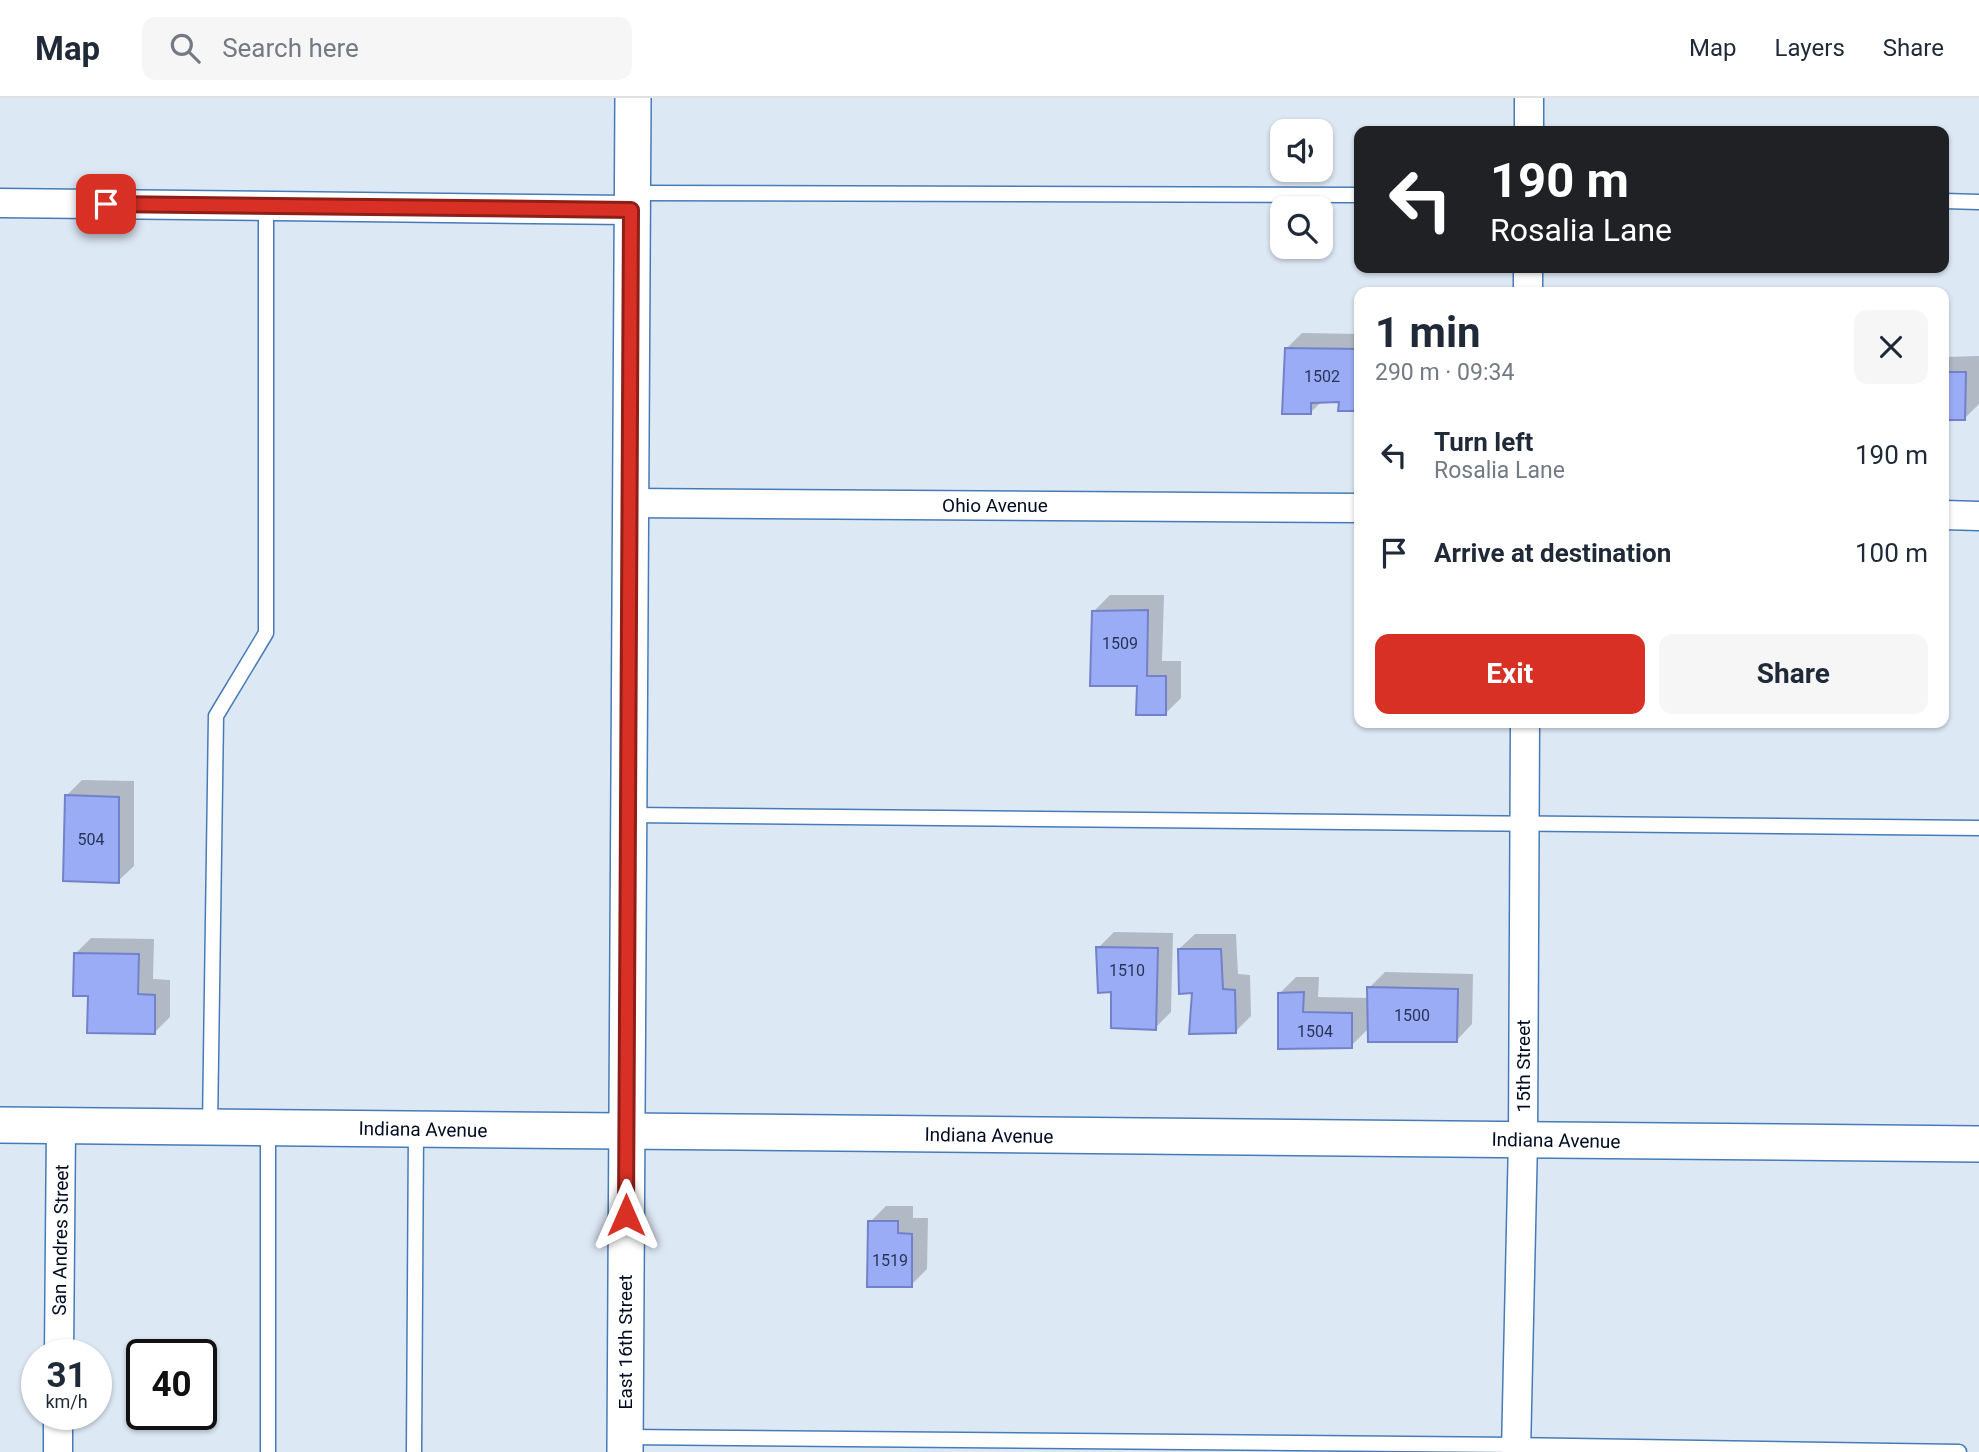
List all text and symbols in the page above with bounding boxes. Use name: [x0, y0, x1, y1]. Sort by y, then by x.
search box: [142, 17, 632, 80]
text: Map: [35, 29, 100, 68]
icon: search: [166, 29, 204, 67]
text: Search here: [222, 33, 359, 63]
text: Map: [1689, 34, 1737, 62]
text: Layers: [1775, 34, 1845, 62]
text: Share: [1883, 34, 1944, 62]
map controls: [1270, 119, 1333, 259]
button: sound: [1270, 119, 1333, 182]
text: 190 m: [1490, 152, 1629, 209]
icon: left: [1375, 154, 1466, 245]
pin: [76, 174, 136, 234]
icon: arrive: [87, 185, 125, 223]
button: search: [1270, 196, 1333, 259]
text: Rosalia Lane: [1490, 211, 1672, 249]
text: 1 min: [1375, 308, 1481, 357]
button: close: [1854, 310, 1928, 384]
text: 290 m · 09:34: [1375, 359, 1514, 386]
house number: 1502: [1304, 367, 1340, 386]
text: Turn left: [1434, 427, 1533, 457]
icon: left: [1375, 436, 1413, 474]
text: 190 m: [1855, 440, 1928, 470]
text: Rosalia Lane: [1434, 457, 1565, 484]
street label: Ohio Avenue: [942, 494, 1048, 517]
icon: arrive: [1375, 534, 1413, 572]
text: Arrive at destination: [1434, 538, 1671, 568]
text: 100 m: [1855, 538, 1928, 568]
house number: 1509: [1102, 634, 1138, 653]
button: Exit: [1375, 634, 1645, 714]
button: Share: [1659, 634, 1928, 714]
house number: 504: [78, 830, 104, 849]
house number: 1510: [1109, 961, 1145, 980]
house number: 1500: [1394, 1006, 1430, 1025]
street label: 15th Street: [1512, 1020, 1535, 1112]
house number: 1504: [1297, 1022, 1333, 1041]
street label: Indiana Avenue: [358, 1117, 488, 1142]
street label: Indiana Avenue: [924, 1123, 1054, 1148]
street label: Indiana Avenue: [1491, 1128, 1621, 1153]
street label: San Andres Street: [48, 1164, 73, 1316]
position arrow: [589, 1178, 663, 1252]
house number: 1519: [872, 1251, 908, 1270]
street label: East 16th Street: [614, 1275, 637, 1409]
speed limit sign: 40: [126, 1339, 217, 1430]
text: 31: [46, 1355, 87, 1396]
text: km/h: [45, 1391, 88, 1412]

